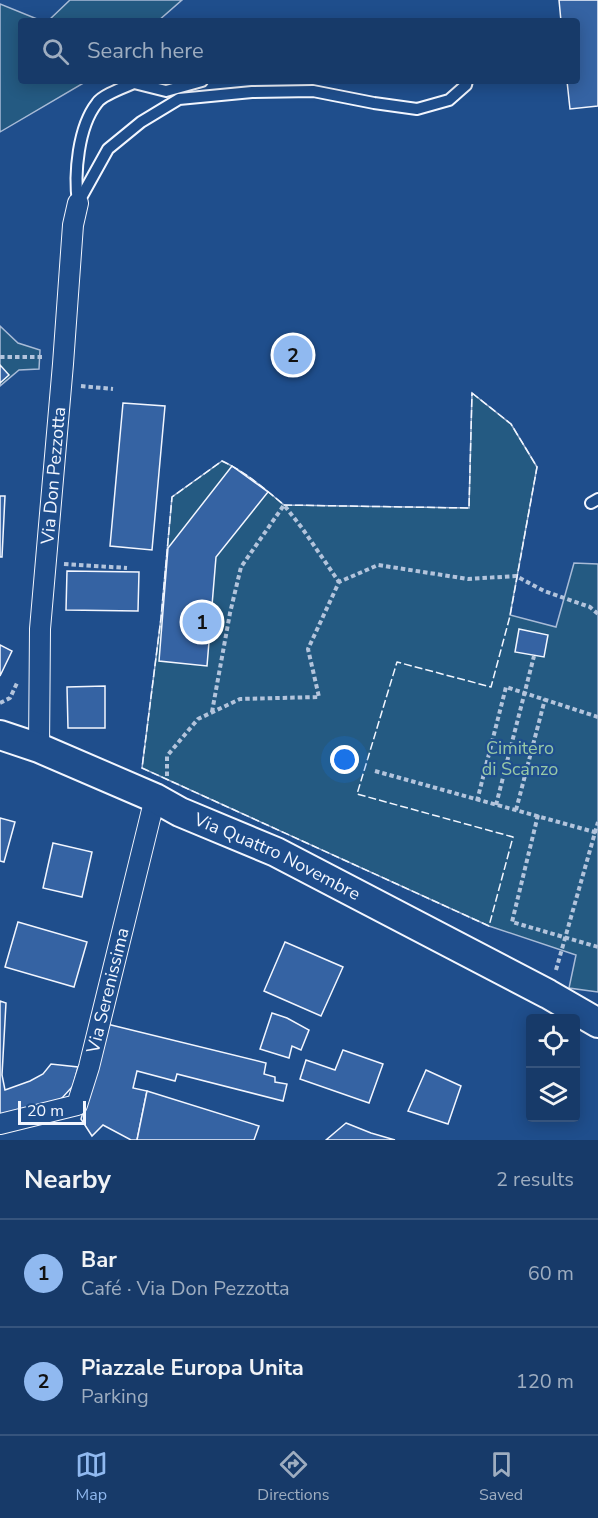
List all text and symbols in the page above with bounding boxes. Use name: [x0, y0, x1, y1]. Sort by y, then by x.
search box: [18, 18, 580, 84]
icon: search: [39, 35, 72, 68]
text: Search here: [87, 36, 204, 66]
pin: 2: [274, 332, 312, 378]
street label: Via Don Pezzotta: [35, 406, 71, 546]
pin: 1: [182, 600, 222, 644]
park label: Cimitero di Scanzo: [482, 736, 558, 781]
your location: [330, 745, 359, 774]
street label: Via Quattro Novembre: [189, 807, 365, 906]
street label: Via Serenissima: [81, 925, 135, 1057]
map controls: [526, 1014, 580, 1122]
button: locate: [526, 1014, 580, 1068]
button: layers: [526, 1068, 580, 1122]
scale bar: [18, 1098, 86, 1126]
text: 20 m: [27, 1100, 64, 1122]
text: Nearby: [24, 1162, 111, 1197]
text: 2 results: [496, 1166, 574, 1193]
text: Bar: [81, 1245, 117, 1275]
text: 1: [38, 1260, 50, 1287]
text: 60 m: [528, 1260, 574, 1287]
text: Café · Via Don Pezzotta: [81, 1275, 290, 1302]
text: Piazzale Europa Unita: [81, 1353, 304, 1383]
text: 2: [38, 1368, 50, 1395]
text: 120 m: [516, 1368, 574, 1395]
text: Parking: [81, 1383, 149, 1410]
tab: Map: [75, 1448, 108, 1506]
tab: Directions: [257, 1448, 329, 1506]
tab: Saved: [479, 1448, 523, 1506]

